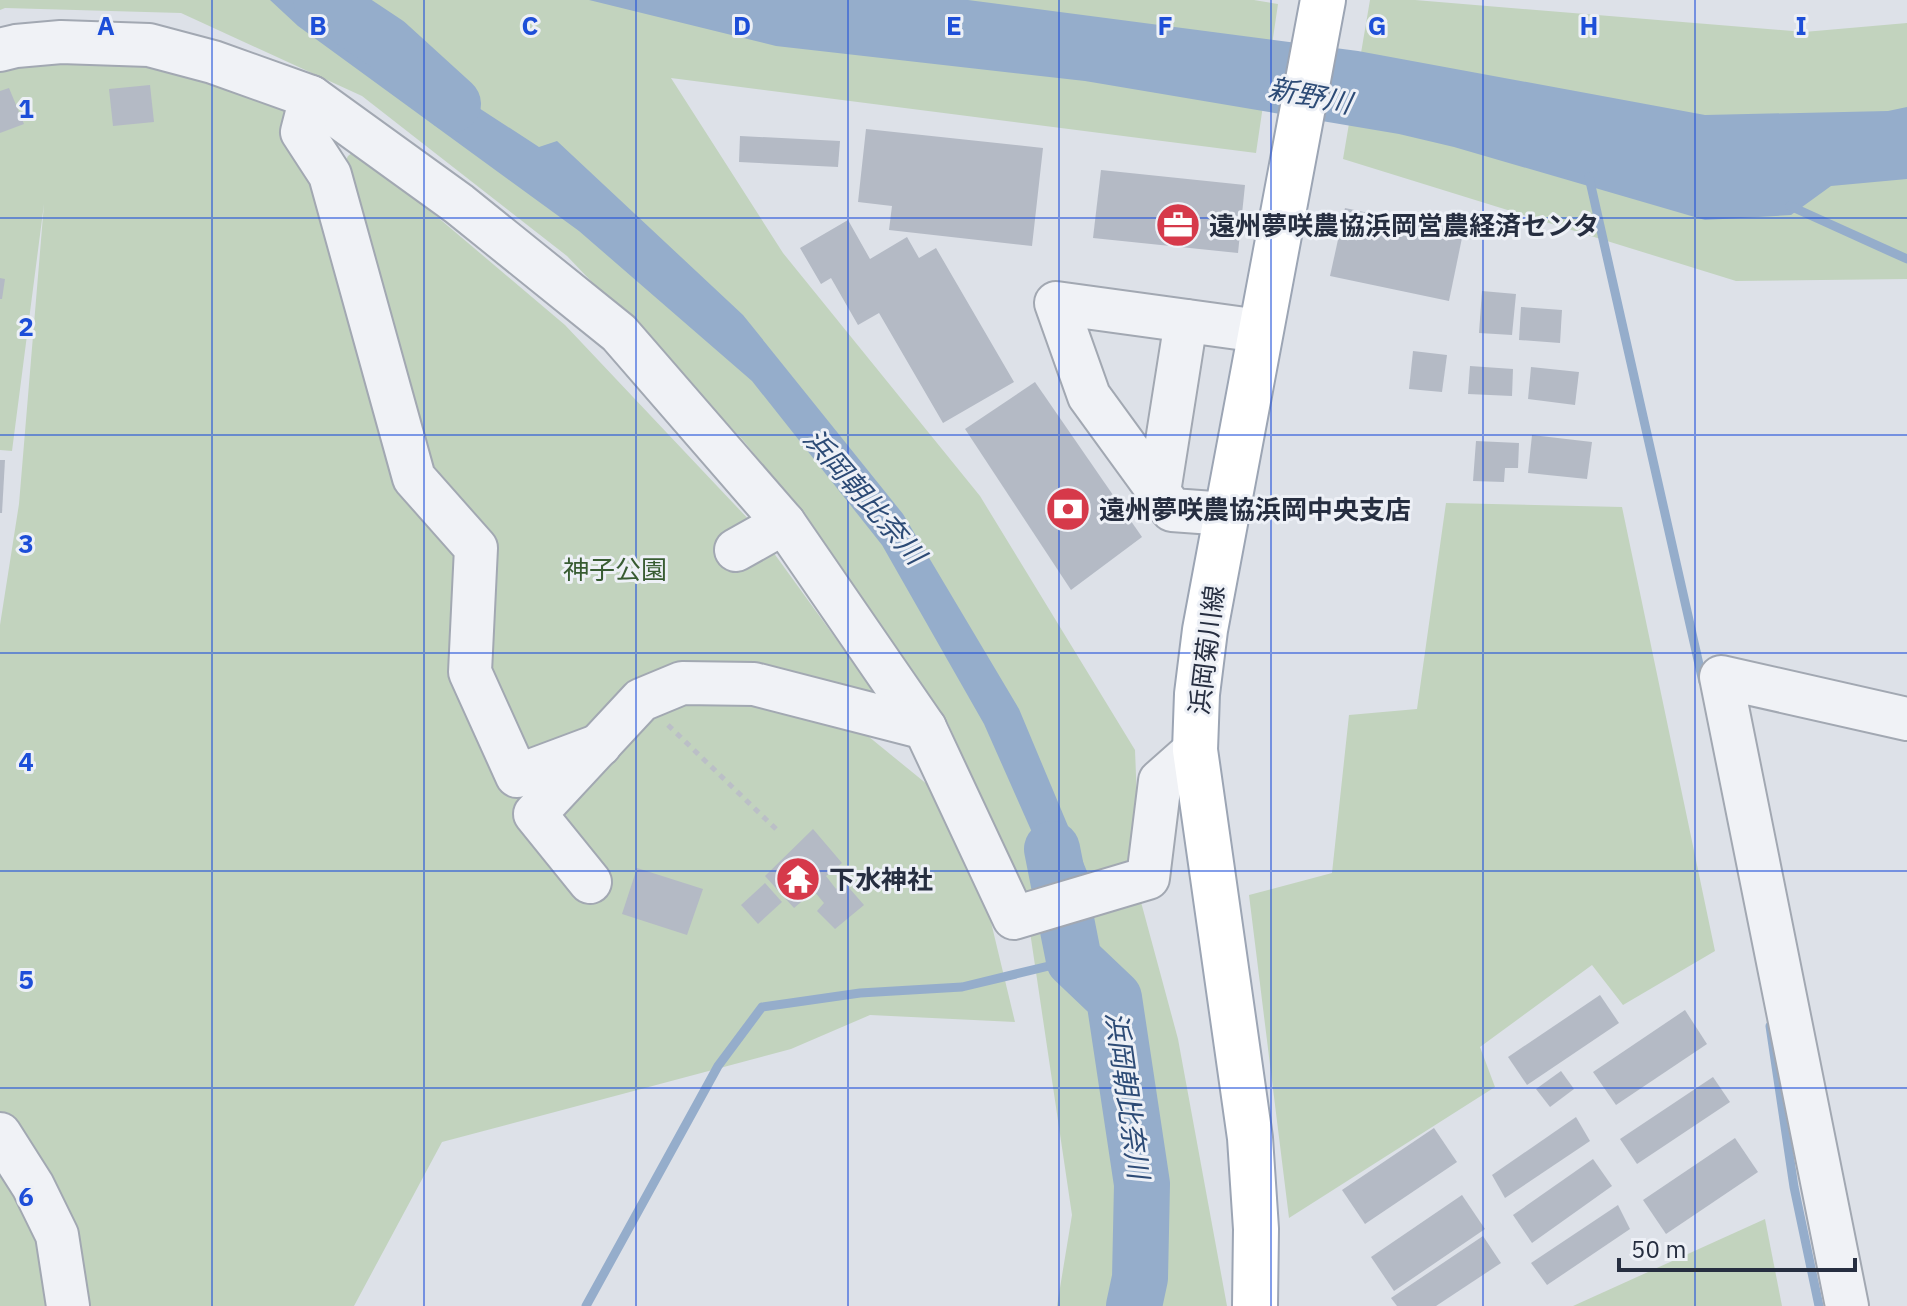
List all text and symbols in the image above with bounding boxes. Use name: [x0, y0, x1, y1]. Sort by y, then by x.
text: A: [97, 8, 115, 42]
text: B: [309, 8, 327, 42]
text: C: [522, 8, 539, 42]
text: D: [733, 8, 751, 42]
text: E: [946, 8, 962, 42]
text: F: [1157, 8, 1173, 42]
text: G: [1368, 8, 1386, 42]
text: H: [1580, 8, 1598, 42]
text: I: [1795, 8, 1807, 42]
water label: 新野川: [1265, 69, 1358, 122]
text: 1: [18, 91, 34, 125]
office icon: 遠州夢咲農協浜岡営農経済センタ: [1154, 201, 1202, 249]
place label: 遠州夢咲農協浜岡営農経済センタ: [1209, 208, 1599, 242]
text: 2: [18, 309, 34, 343]
water label: 浜岡朝比奈川: [796, 420, 936, 574]
bank icon: 遠州夢咲農協浜岡中央支店: [1044, 485, 1092, 533]
place label: 遠州夢咲農協浜岡中央支店: [1099, 492, 1411, 526]
text: 3: [18, 526, 34, 560]
park label: 神子公園: [563, 552, 667, 586]
street label: 浜岡菊川線: [1181, 583, 1231, 717]
text: 4: [18, 744, 34, 778]
temple icon: 下水神社: [774, 855, 822, 903]
place label: 下水神社: [829, 862, 933, 896]
text: 5: [18, 962, 34, 996]
water label: 浜岡朝比奈川: [1098, 1009, 1158, 1184]
text: 6: [18, 1179, 34, 1213]
scale bar: [1619, 1222, 1855, 1272]
text: 50 m: [1631, 1233, 1686, 1265]

